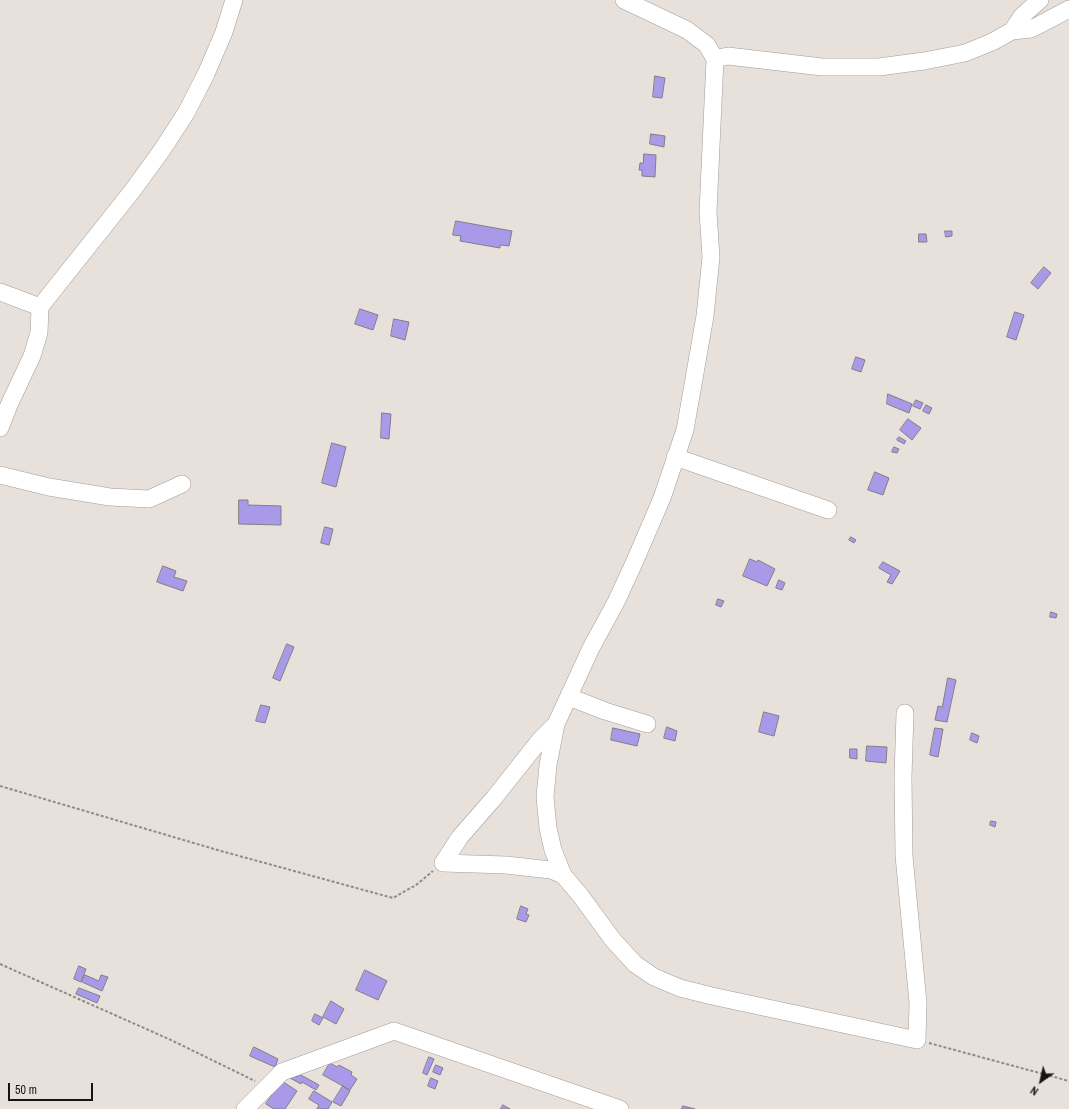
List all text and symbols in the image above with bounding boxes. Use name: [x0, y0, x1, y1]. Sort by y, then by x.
north arrow: [1021, 1061, 1061, 1101]
scale bar: [10, 1075, 95, 1101]
text: 50 m: [15, 1082, 37, 1098]
text: N: [1028, 1083, 1041, 1099]

